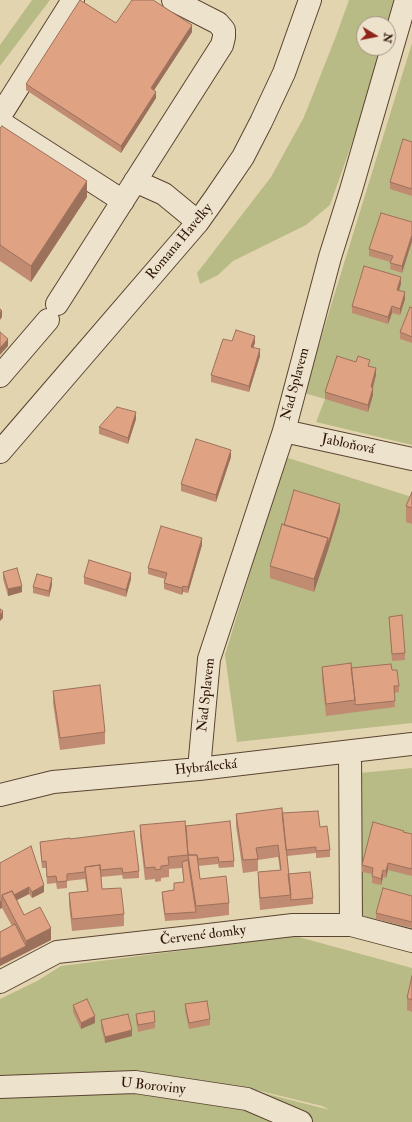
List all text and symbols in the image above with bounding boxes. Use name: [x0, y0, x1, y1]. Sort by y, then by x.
north arrow: [356, 16, 396, 56]
text: N: [380, 32, 395, 44]
street label: Romana Havelky: [143, 200, 217, 284]
street label: Nad Splavem: [278, 346, 314, 422]
street label: Jabloňová: [320, 431, 376, 459]
street label: Nad Splavem: [195, 657, 219, 733]
street label: Hybrálecká: [174, 756, 238, 780]
street label: Červené domky: [159, 922, 247, 950]
street label: U Boroviny: [120, 1075, 186, 1099]

